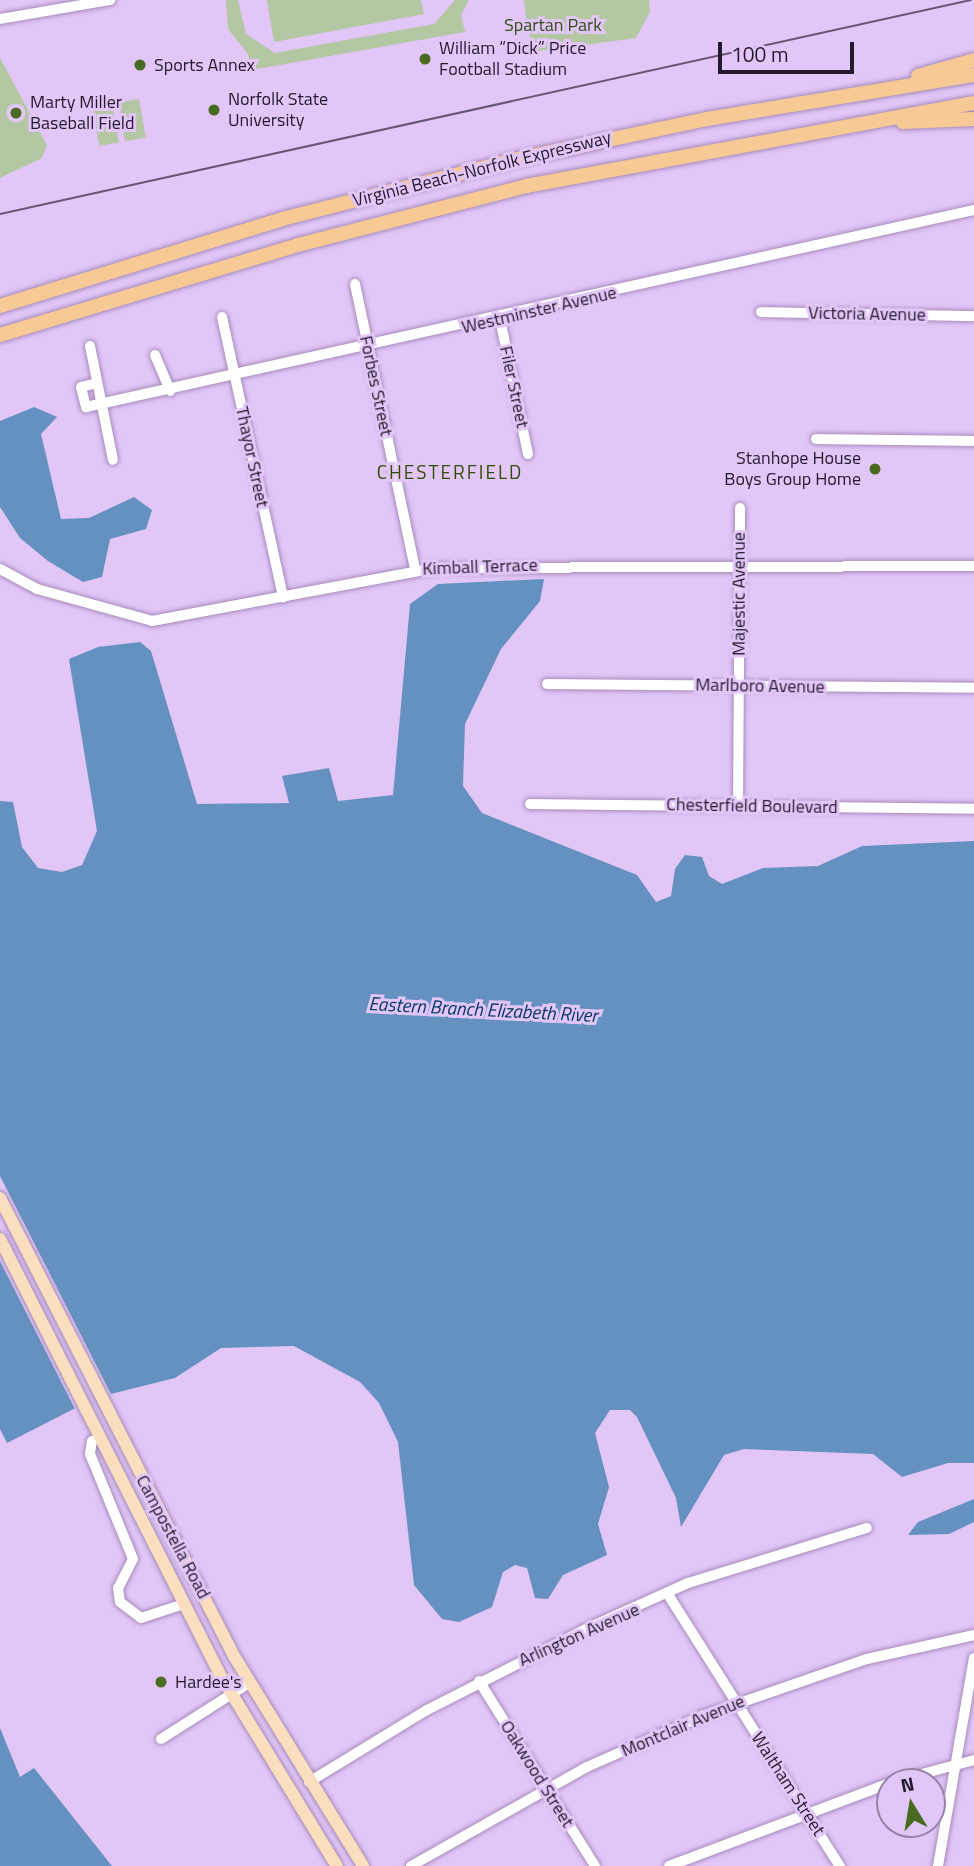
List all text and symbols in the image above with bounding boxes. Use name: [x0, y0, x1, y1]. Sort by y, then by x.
park label: Spartan Park: [504, 14, 602, 36]
scale bar: [722, 28, 858, 72]
place label: William “Dick” Price Football Stadium: [439, 38, 586, 80]
text: 100 m: [731, 38, 788, 70]
marker: William “Dick” Price Football Stadium: [417, 51, 433, 67]
place label: Sports Annex: [154, 54, 255, 76]
marker: Sports Annex: [132, 57, 148, 73]
place label: Norfolk State University: [228, 89, 328, 132]
place label: Marty Miller Baseball Field: [30, 92, 135, 134]
marker: Norfolk State University: [206, 102, 222, 118]
marker: Marty Miller Baseball Field: [8, 105, 24, 121]
street label: Virginia Beach-Norfolk Expressway: [351, 126, 613, 212]
street label: Westminster Avenue: [459, 282, 619, 338]
street label: Victoria Avenue: [808, 302, 926, 326]
street label: Forbes Street: [355, 334, 397, 438]
street label: Filer Street: [495, 344, 533, 430]
street label: Thayor Street: [231, 405, 273, 509]
place label: Stanhope House Boys Group Home: [724, 448, 861, 490]
district label: CHESTERFIELD: [378, 461, 522, 483]
marker: Stanhope House Boys Group Home: [867, 461, 883, 477]
street label: Majestic Avenue: [728, 532, 750, 656]
street label: Kimball Terrace: [422, 554, 538, 580]
street label: Marlboro Avenue: [695, 674, 825, 698]
street label: Chesterfield Boulevard: [666, 794, 838, 818]
water label: Eastern Branch Elizabeth River: [368, 992, 598, 1026]
street label: Campostella Road: [131, 1471, 215, 1603]
street label: Arlington Avenue: [515, 1599, 643, 1671]
place label: Hardee's: [175, 1671, 242, 1693]
marker: Hardee's: [153, 1674, 169, 1690]
street label: Montclair Avenue: [618, 1690, 748, 1762]
street label: Oakwood Street: [496, 1717, 578, 1831]
street label: Waltham Street: [746, 1728, 830, 1840]
north arrow: [876, 1768, 946, 1838]
text: N: [898, 1768, 917, 1799]

